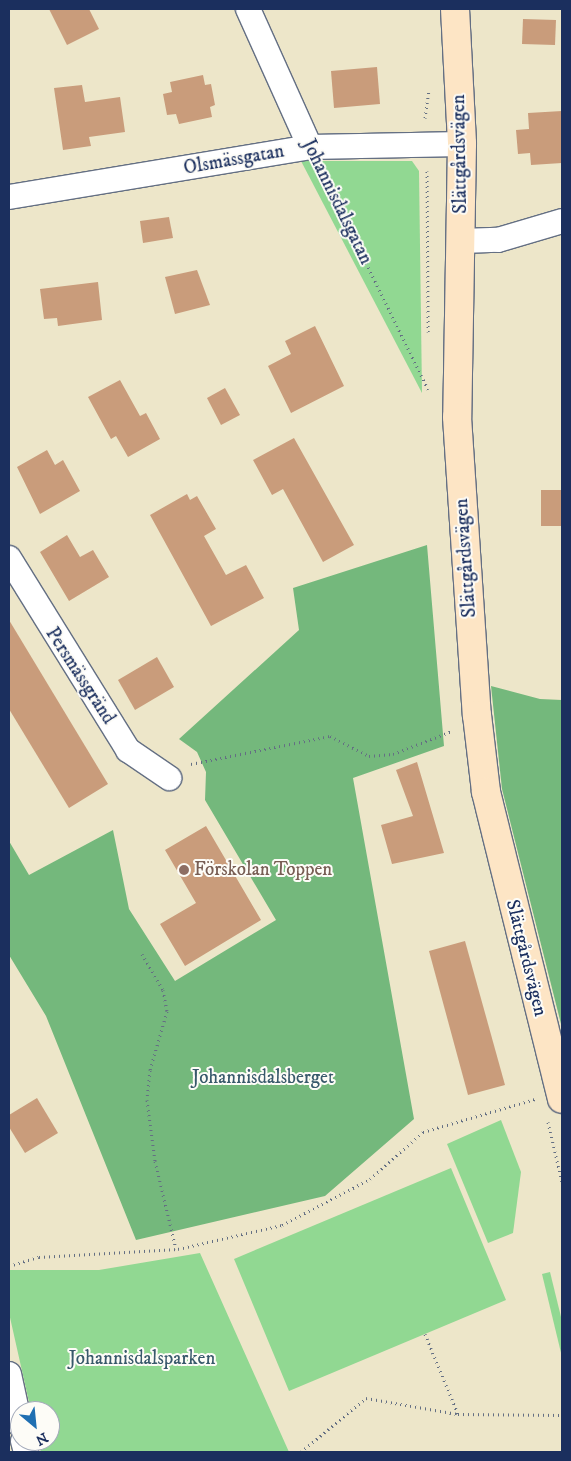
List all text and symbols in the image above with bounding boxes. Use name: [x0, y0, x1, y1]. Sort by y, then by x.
street label: Slättgårdsvägen: [448, 94, 472, 214]
street label: Johannisdalsgatan: [297, 136, 377, 268]
street label: Olsmässgatan: [182, 140, 286, 180]
street label: Slättgårdsvägen: [450, 498, 482, 618]
street label: Persmässgränd: [40, 623, 120, 729]
place label: Förskolan Toppen: [194, 859, 332, 881]
marker: Förskolan Toppen: [178, 864, 190, 876]
street label: Slättgårdsvägen: [500, 897, 552, 1019]
park label: Johannisdalsberget: [192, 1067, 334, 1089]
park label: Johannisdalsparken: [69, 1348, 215, 1370]
north arrow: [10, 1401, 60, 1451]
text: N: [32, 1428, 51, 1449]

